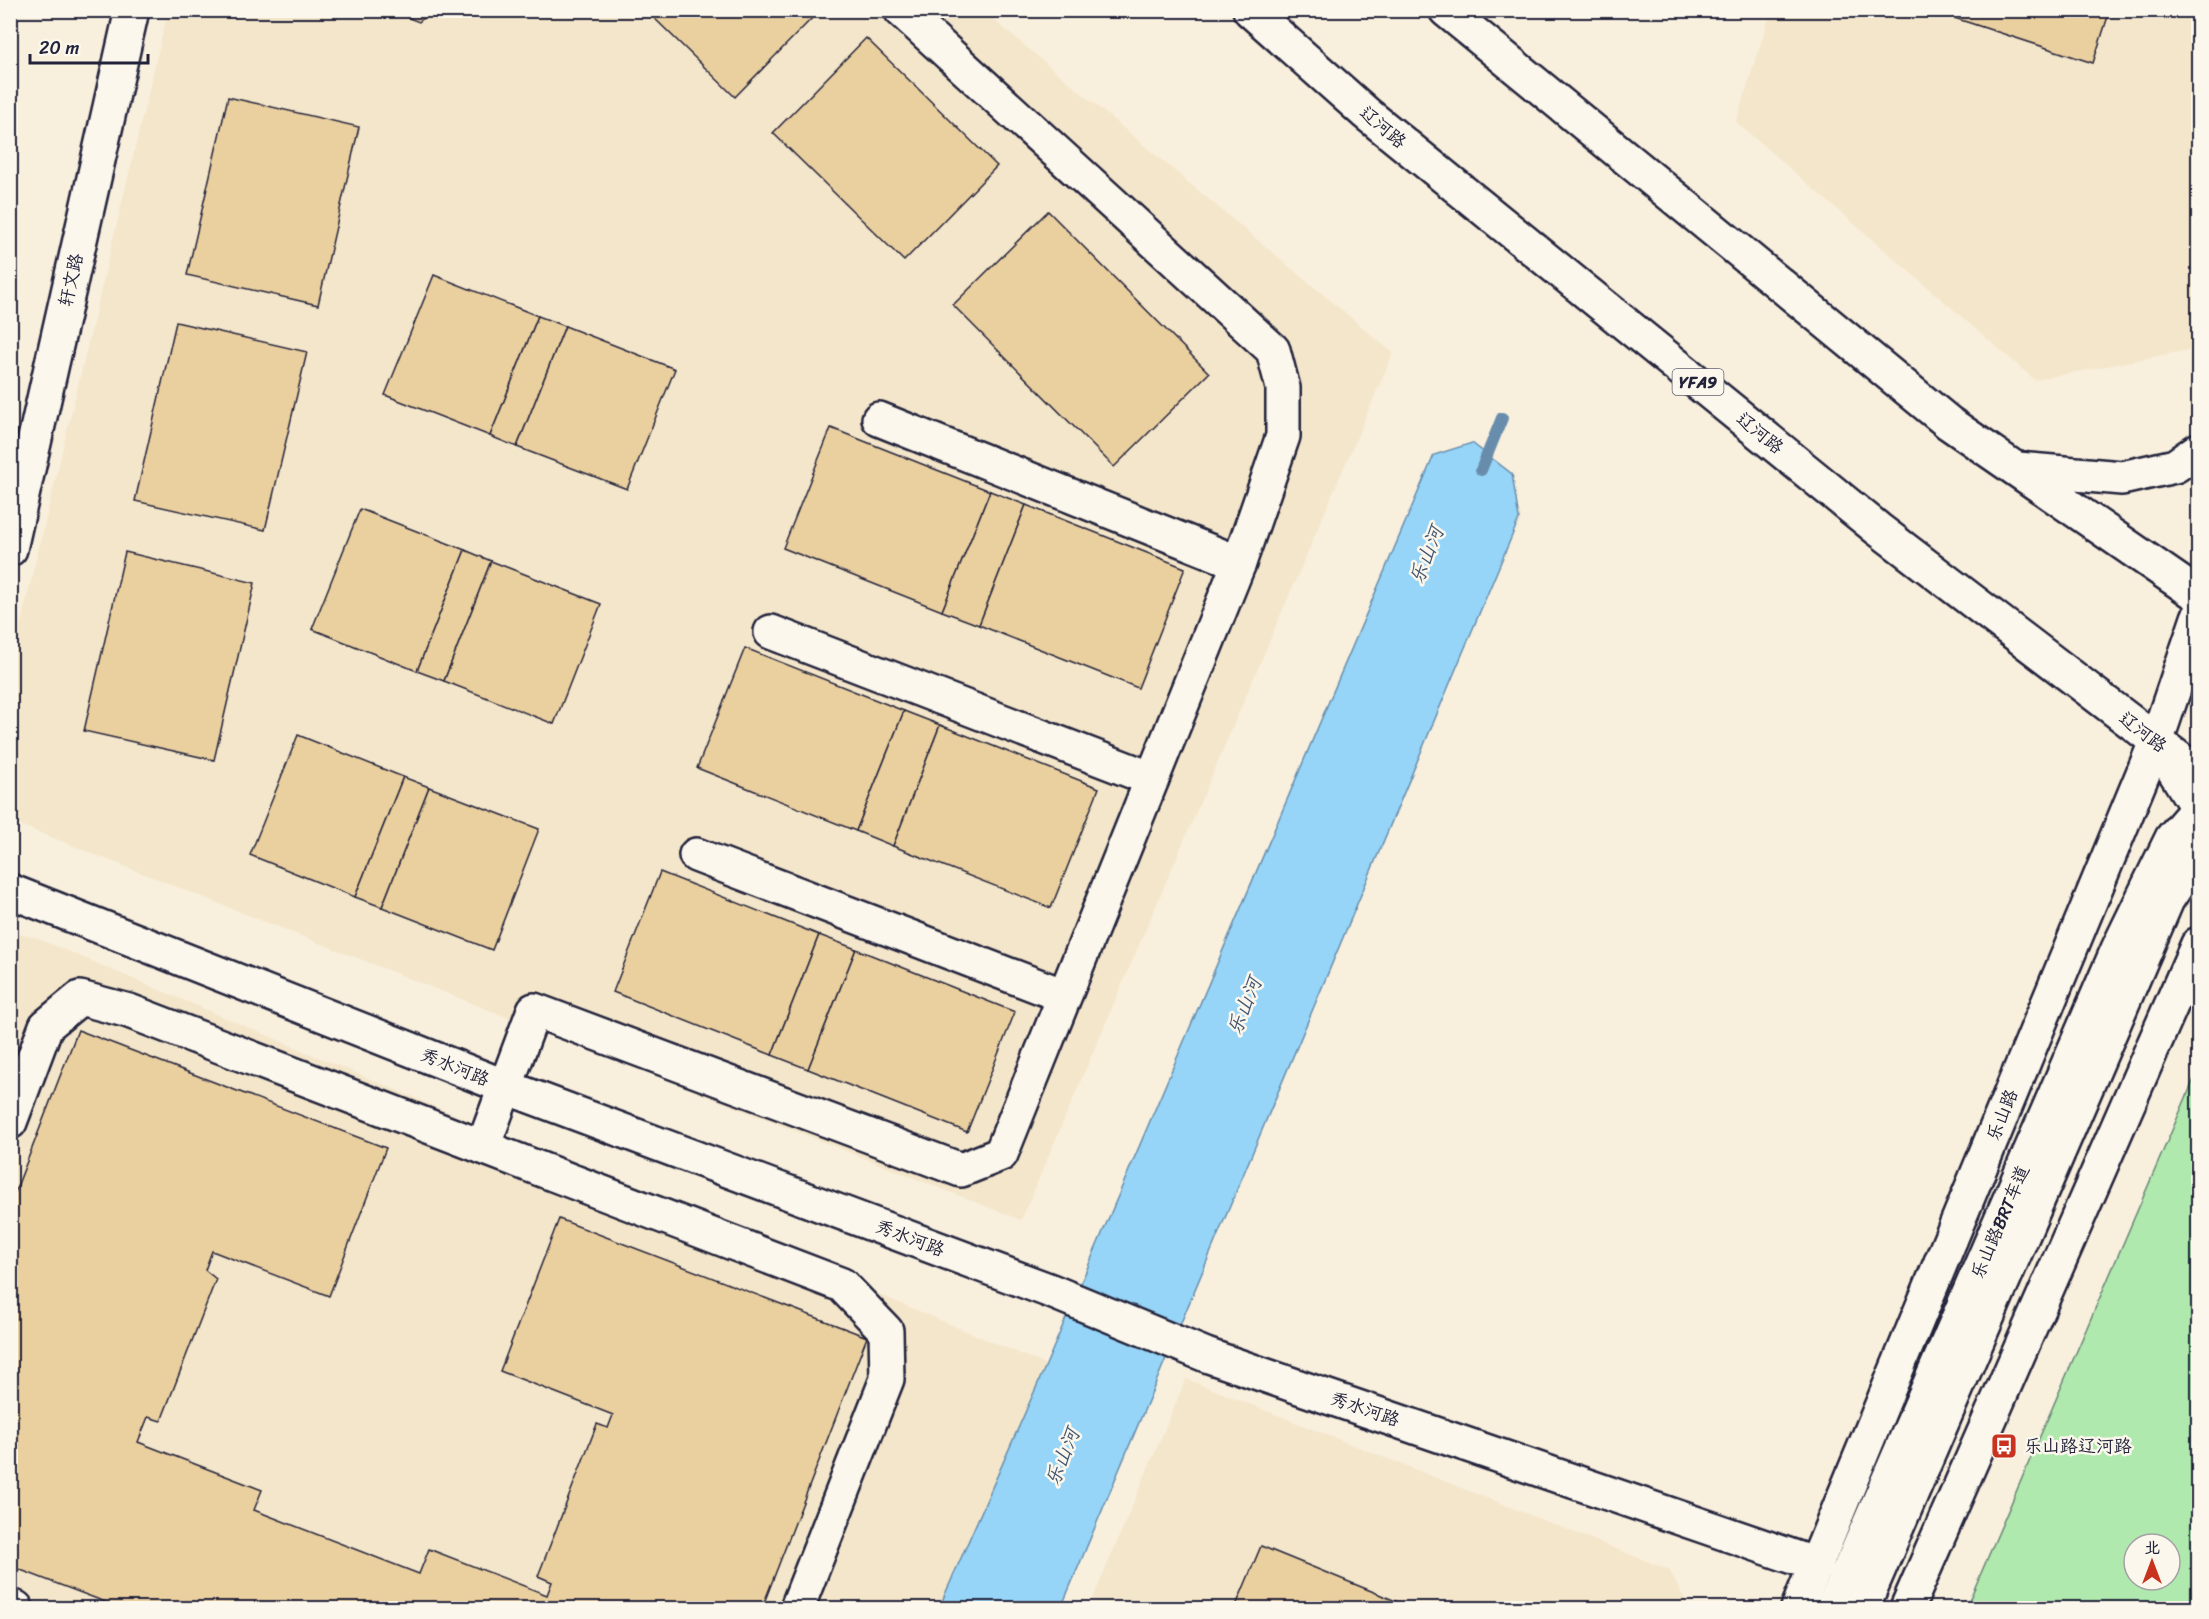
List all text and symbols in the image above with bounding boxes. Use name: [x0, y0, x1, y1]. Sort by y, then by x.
scale bar: [30, 27, 148, 65]
text: 20 m: [39, 32, 79, 64]
street label: 辽河路: [1352, 97, 1414, 157]
street label: 轩文路: [49, 250, 93, 310]
road number: YFA9: [1672, 369, 1724, 395]
street label: 辽河路: [1729, 404, 1791, 462]
water label: 乐山河: [1399, 518, 1455, 590]
street label: 辽河路: [2112, 703, 2174, 761]
water label: 乐山河: [1217, 969, 1273, 1041]
street label: 秀水河路: [416, 1039, 494, 1095]
street label: 乐山路: [1977, 1084, 2027, 1146]
street label: 乐山路BRT车道: [1962, 1160, 2038, 1284]
street label: 秀水河路: [871, 1210, 949, 1266]
street label: 秀水河路: [1326, 1382, 1404, 1436]
water label: 乐山河: [1035, 1420, 1091, 1492]
place label: 乐山路辽河路: [2024, 1430, 2132, 1462]
bus stop icon: 乐山路辽河路: [1989, 1431, 2019, 1461]
north arrow: [2122, 1532, 2182, 1592]
text: 北: [2144, 1533, 2160, 1562]

